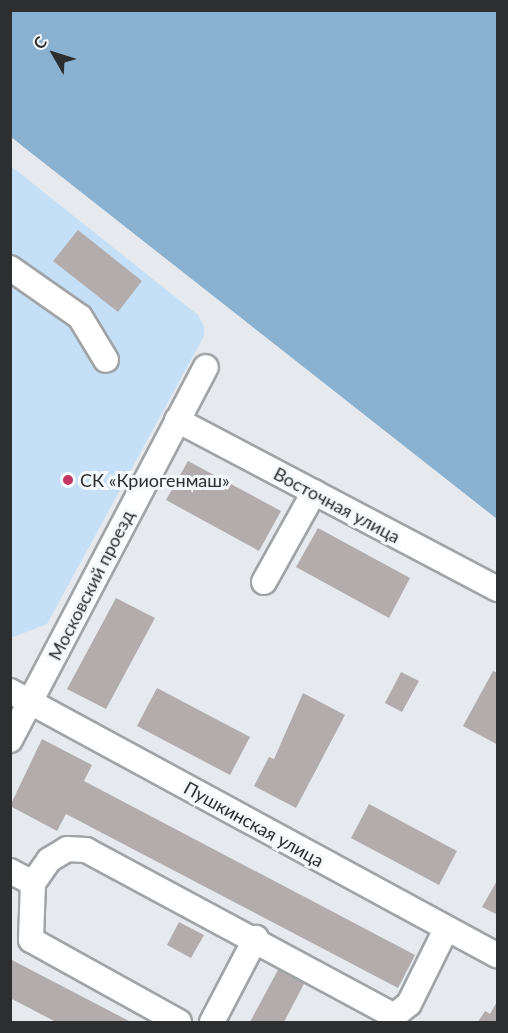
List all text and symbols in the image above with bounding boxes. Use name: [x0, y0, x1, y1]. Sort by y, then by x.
north arrow: [24, 24, 84, 84]
text: С: [29, 32, 50, 52]
street label: Восточная улица: [270, 463, 404, 547]
place label: СК «Криогенмаш»: [80, 469, 230, 491]
marker: СК «Криогенмаш»: [61, 473, 75, 487]
street label: Московский проезд: [44, 506, 138, 664]
street label: Пушкинская улица: [180, 777, 328, 871]

